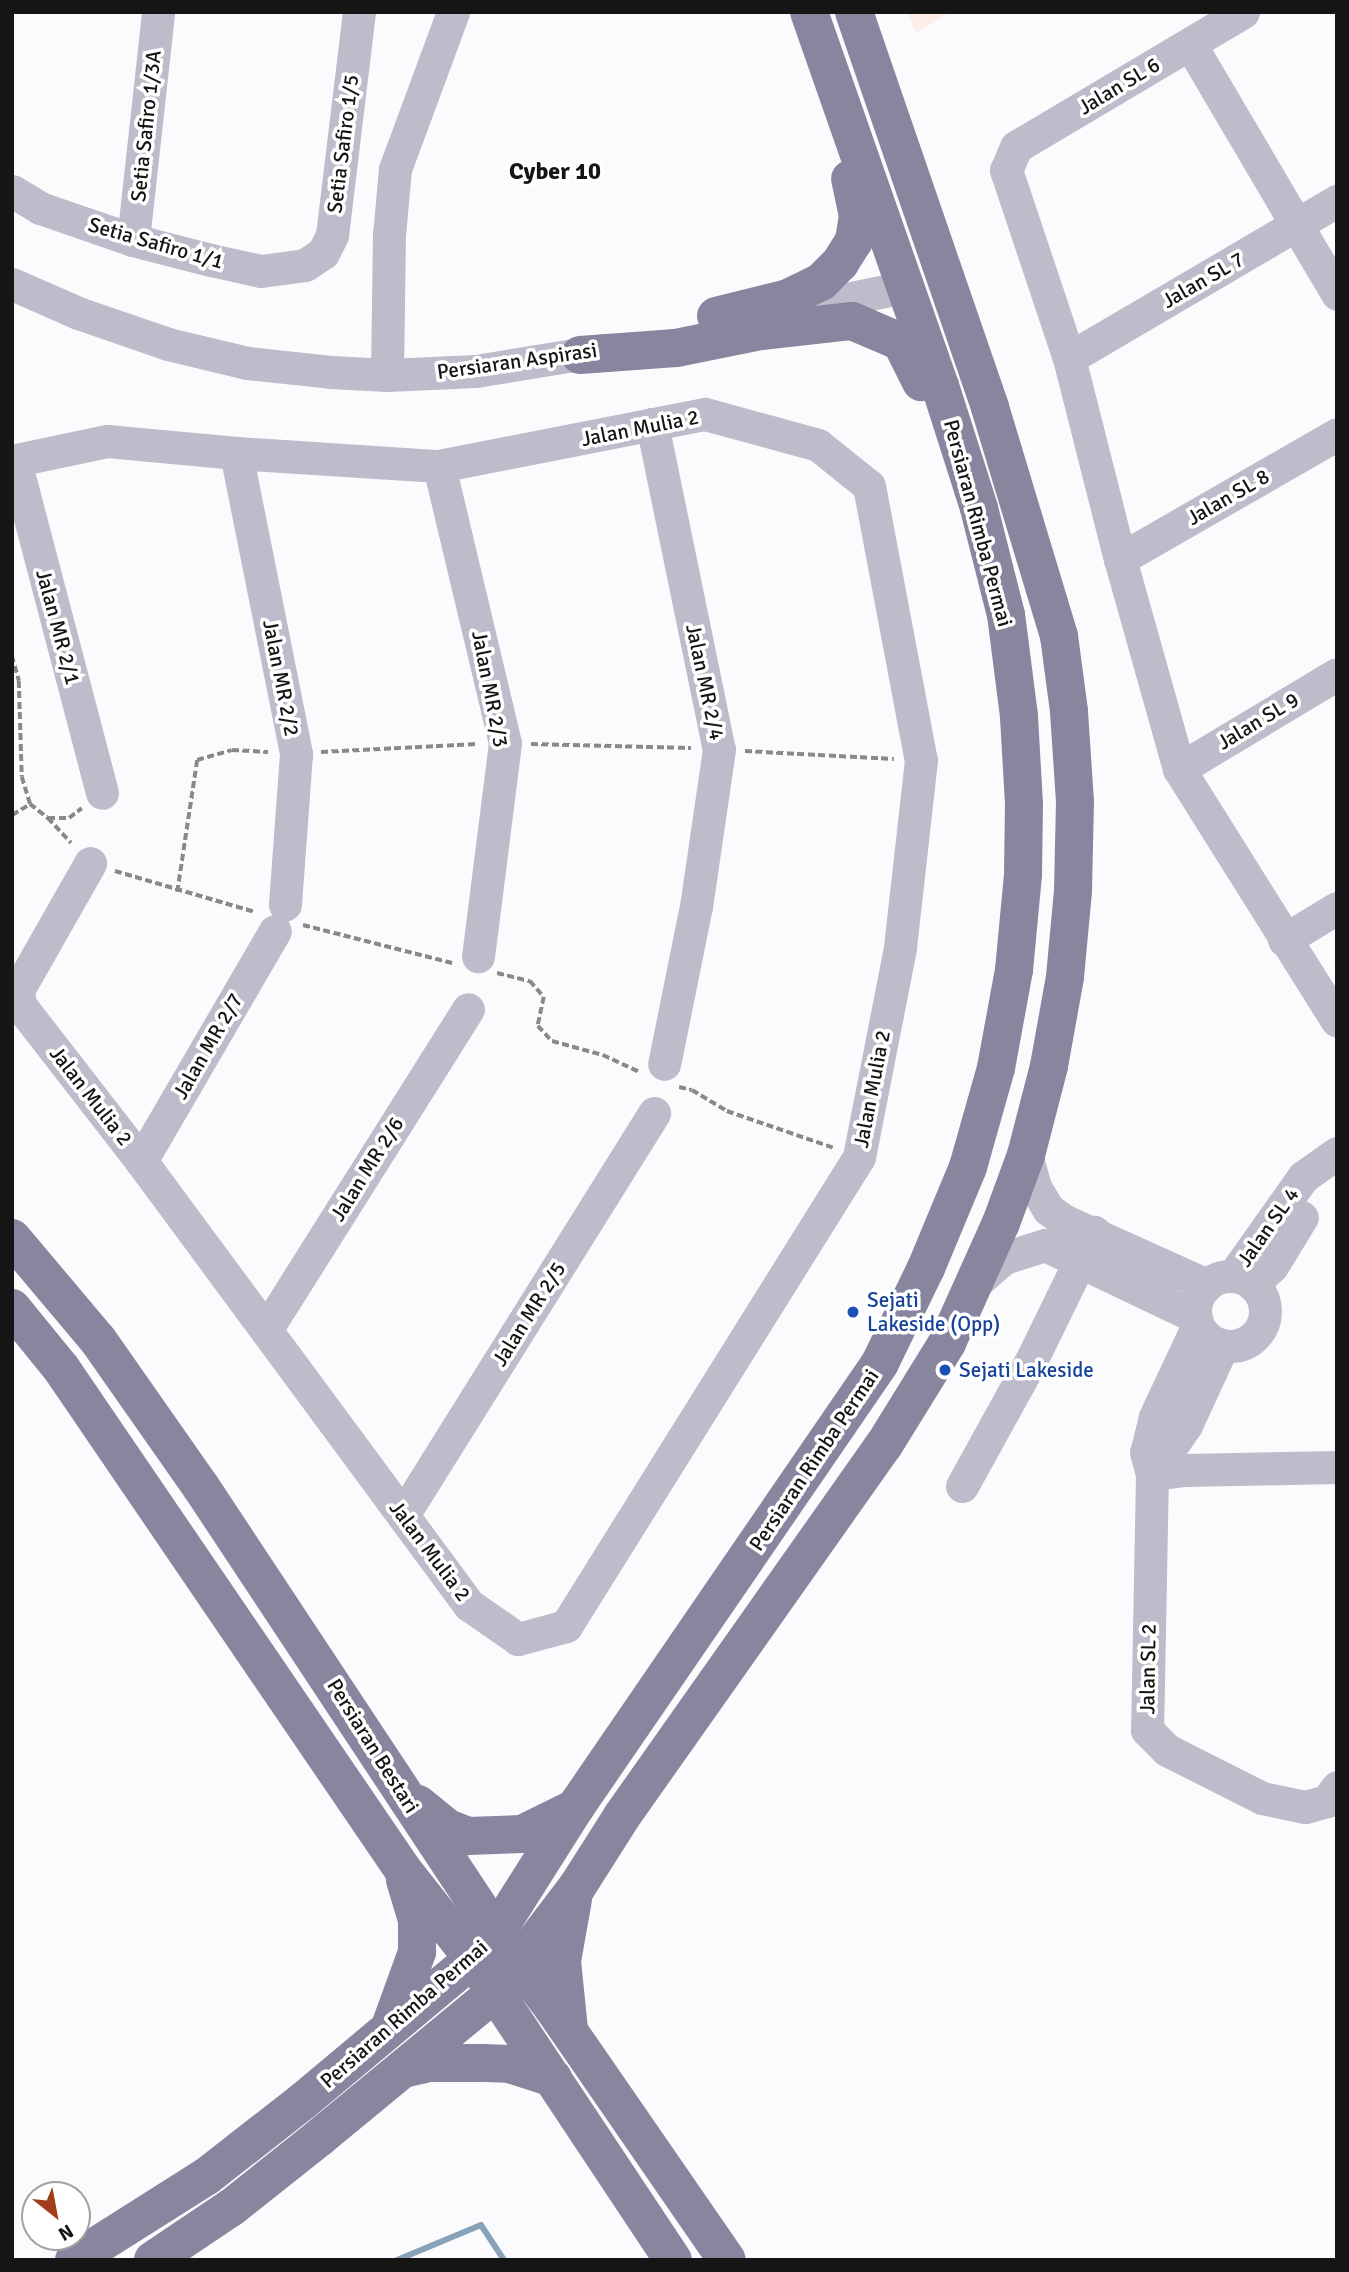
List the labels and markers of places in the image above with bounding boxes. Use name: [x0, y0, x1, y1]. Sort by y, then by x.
place label: Sejati Lakeside (Opp): [867, 1287, 1000, 1337]
marker: Sejati Lakeside (Opp): [845, 1304, 861, 1320]
place label: Sejati Lakeside: [959, 1357, 1094, 1383]
marker: Sejati Lakeside: [937, 1362, 953, 1378]

